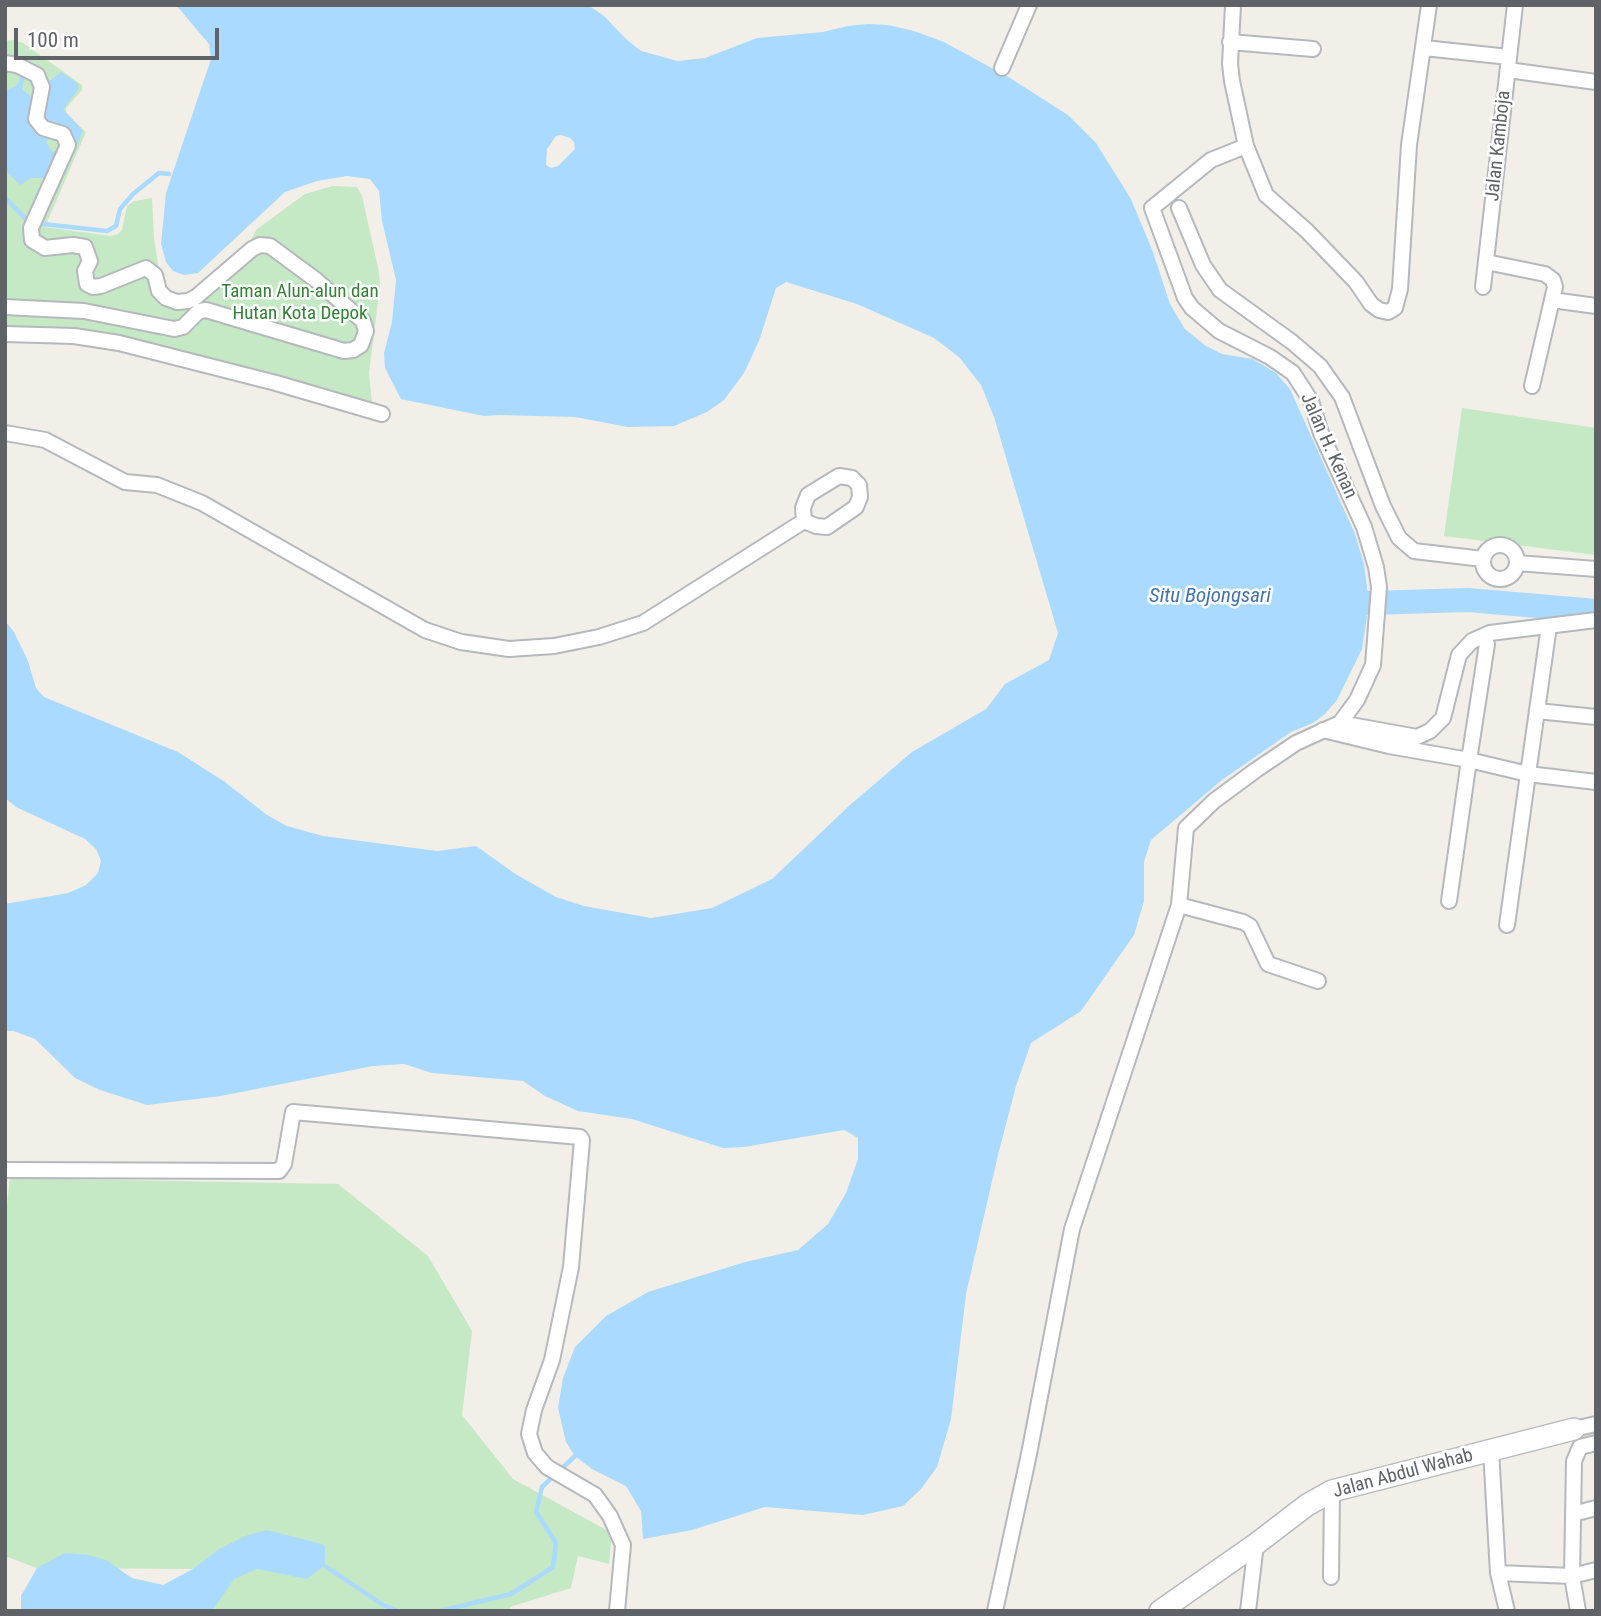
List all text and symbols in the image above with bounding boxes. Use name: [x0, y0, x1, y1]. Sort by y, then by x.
scale bar: [18, 14, 222, 58]
text: 100 m: [27, 28, 79, 52]
street label: Jalan Kamboja: [1482, 89, 1516, 203]
park label: Taman Alun-alun dan Hutan Kota Depok: [221, 281, 379, 325]
street label: Jalan H. Kenan: [1295, 390, 1361, 502]
water label: Situ Bojongsari: [1149, 584, 1271, 610]
street label: Jalan Abdul Wahab: [1331, 1444, 1475, 1504]

